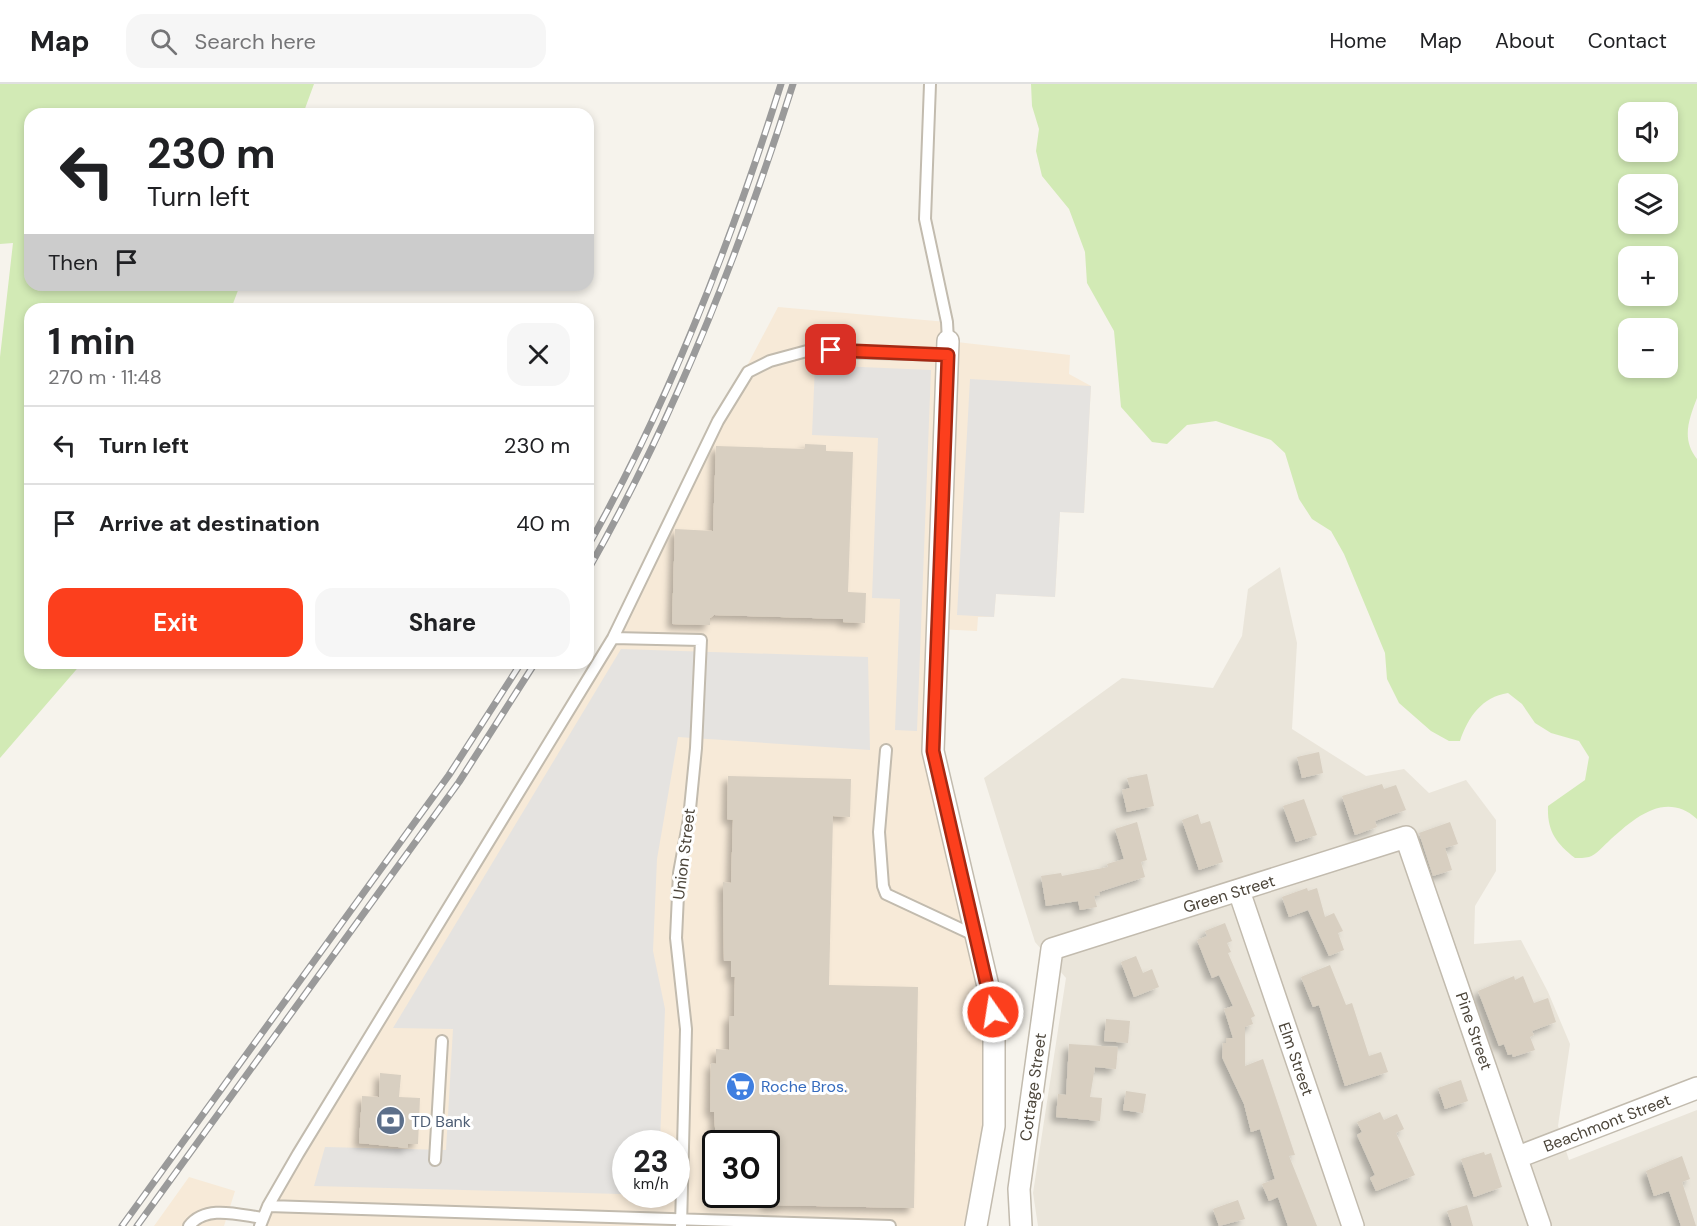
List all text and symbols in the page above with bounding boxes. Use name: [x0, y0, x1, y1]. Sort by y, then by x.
search box: [126, 14, 546, 68]
text: Map: [30, 23, 90, 60]
icon: search: [147, 25, 180, 58]
text: Search here: [195, 27, 316, 56]
text: Home: [1329, 27, 1387, 55]
text: Map: [1420, 27, 1462, 55]
text: About: [1495, 27, 1555, 55]
text: Contact: [1588, 27, 1667, 55]
map controls: [1618, 102, 1678, 378]
button: sound: [1618, 102, 1678, 162]
text: 230 m: [147, 126, 276, 181]
icon: left: [48, 132, 126, 210]
button: layers: [1618, 174, 1678, 234]
text: Turn left: [147, 179, 250, 214]
icon: arrive: [110, 246, 143, 279]
button: +: [1618, 246, 1678, 306]
text: Then: [48, 248, 98, 277]
text: 1 min: [48, 318, 136, 365]
button: −: [1618, 318, 1678, 378]
button: close: [507, 323, 570, 386]
pin: [805, 324, 856, 375]
icon: arrive: [814, 333, 847, 366]
text: 270 m · 11:48: [48, 364, 162, 390]
icon: left: [48, 429, 81, 462]
text: Turn left: [99, 431, 189, 460]
text: 230 m: [504, 431, 570, 460]
icon: arrive: [48, 507, 81, 540]
text: Arrive at destination: [99, 509, 320, 538]
text: 40 m: [516, 509, 570, 538]
button: Exit: [48, 588, 303, 657]
button: Share: [315, 588, 570, 657]
street label: Union Street: [668, 807, 700, 901]
street label: Green Street: [1181, 870, 1277, 918]
position arrow: [961, 980, 1025, 1044]
street label: Pine Street: [1451, 989, 1497, 1073]
street label: Elm Street: [1274, 1019, 1318, 1099]
street label: Cottage Street: [1015, 1031, 1051, 1143]
supermarket icon: Roche Bros.: [724, 1070, 756, 1102]
place label: Roche Bros.: [761, 1076, 847, 1097]
street label: Beachmont Street: [1540, 1089, 1674, 1157]
bank icon: TD Bank: [374, 1105, 406, 1137]
place label: TD Bank: [411, 1111, 471, 1132]
speed limit sign: 30: [702, 1130, 780, 1208]
text: 23: [633, 1142, 669, 1181]
text: km/h: [633, 1174, 669, 1194]

